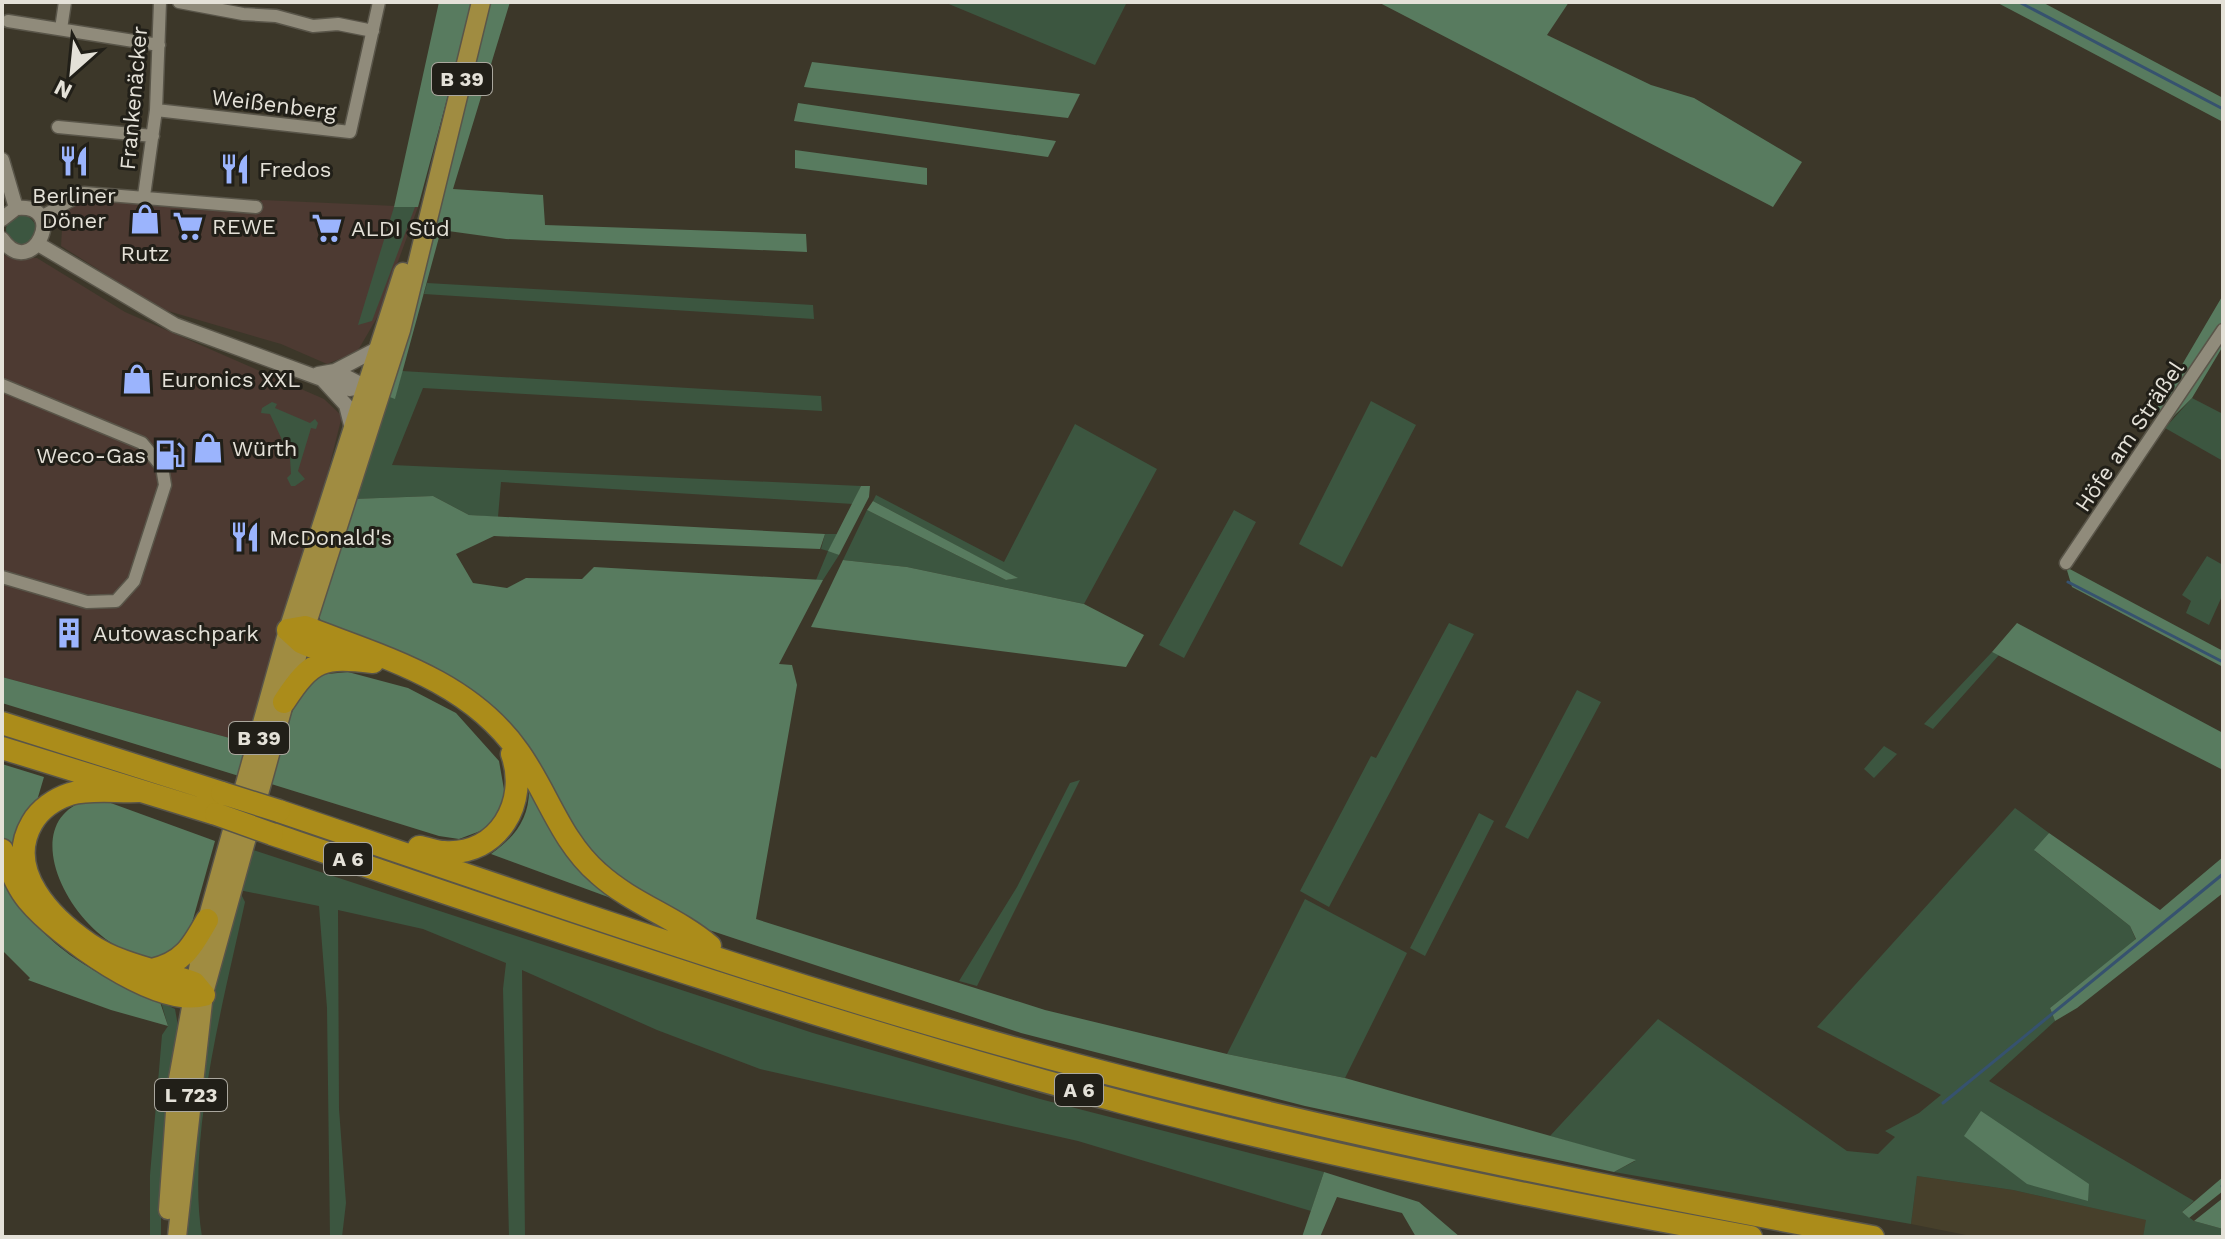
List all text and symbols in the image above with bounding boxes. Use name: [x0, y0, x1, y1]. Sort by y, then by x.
street label: Frankenäcker: [115, 25, 152, 171]
north arrow: [32, 32, 112, 112]
road number: B 39: [432, 63, 492, 95]
text: N: [50, 75, 76, 104]
street label: Weißenberg: [210, 84, 338, 125]
restaurant icon: Berliner Döner: [57, 144, 91, 178]
restaurant icon: Fredos: [218, 152, 252, 186]
place label: Fredos: [259, 157, 331, 182]
place label: Berliner Döner: [32, 183, 116, 233]
shop icon: Rutz: [128, 202, 162, 236]
supermarket icon: REWE: [171, 209, 205, 243]
supermarket icon: ALDI Süd: [310, 211, 344, 245]
place label: REWE: [212, 214, 276, 239]
place label: ALDI Süd: [351, 216, 450, 241]
place label: Rutz: [121, 241, 169, 266]
street label: Höfe am Sträßel: [2070, 356, 2189, 516]
shop icon: Euronics XXL: [120, 362, 154, 396]
place label: Euronics XXL: [161, 367, 300, 392]
shop icon: Würth: [191, 431, 225, 465]
place label: Würth: [232, 436, 297, 461]
fuel station icon: Weco-Gas: [153, 438, 187, 472]
place label: Weco-Gas: [36, 443, 146, 468]
restaurant icon: McDonald's: [228, 520, 262, 554]
place label: McDonald's: [269, 525, 392, 550]
building icon: Autowaschpark: [52, 616, 86, 650]
place label: Autowaschpark: [93, 621, 259, 646]
road number: B 39: [229, 722, 289, 754]
road number: A 6: [324, 843, 372, 875]
road number: A 6: [1055, 1074, 1103, 1106]
road number: L 723: [155, 1079, 227, 1111]

